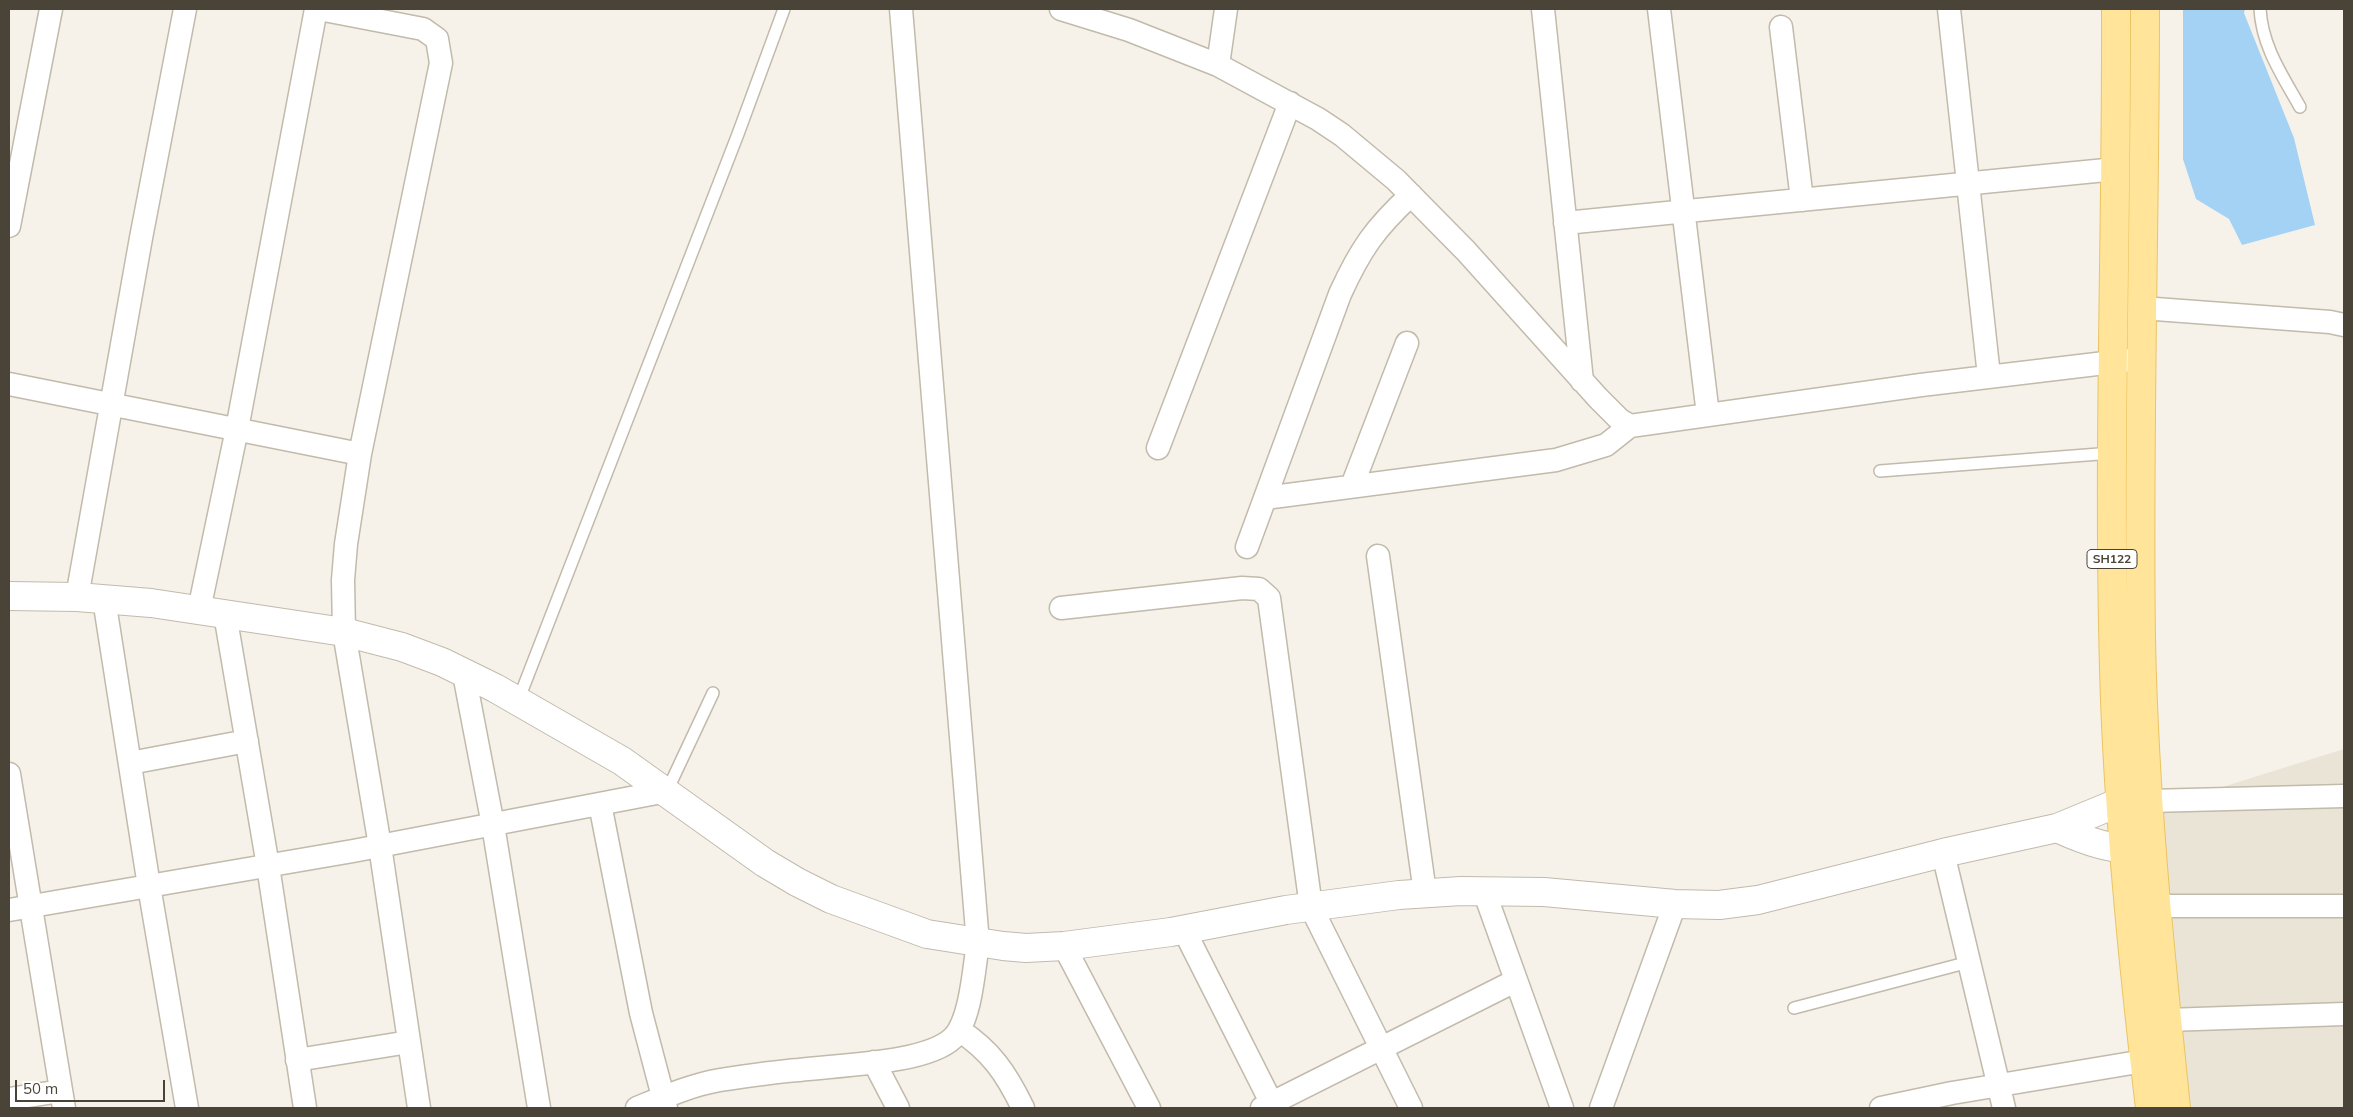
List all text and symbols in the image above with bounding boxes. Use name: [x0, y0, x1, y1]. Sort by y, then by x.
road number: SH122: [2087, 550, 2137, 568]
scale bar: [18, 1070, 168, 1102]
text: 50 m: [23, 1079, 58, 1098]

